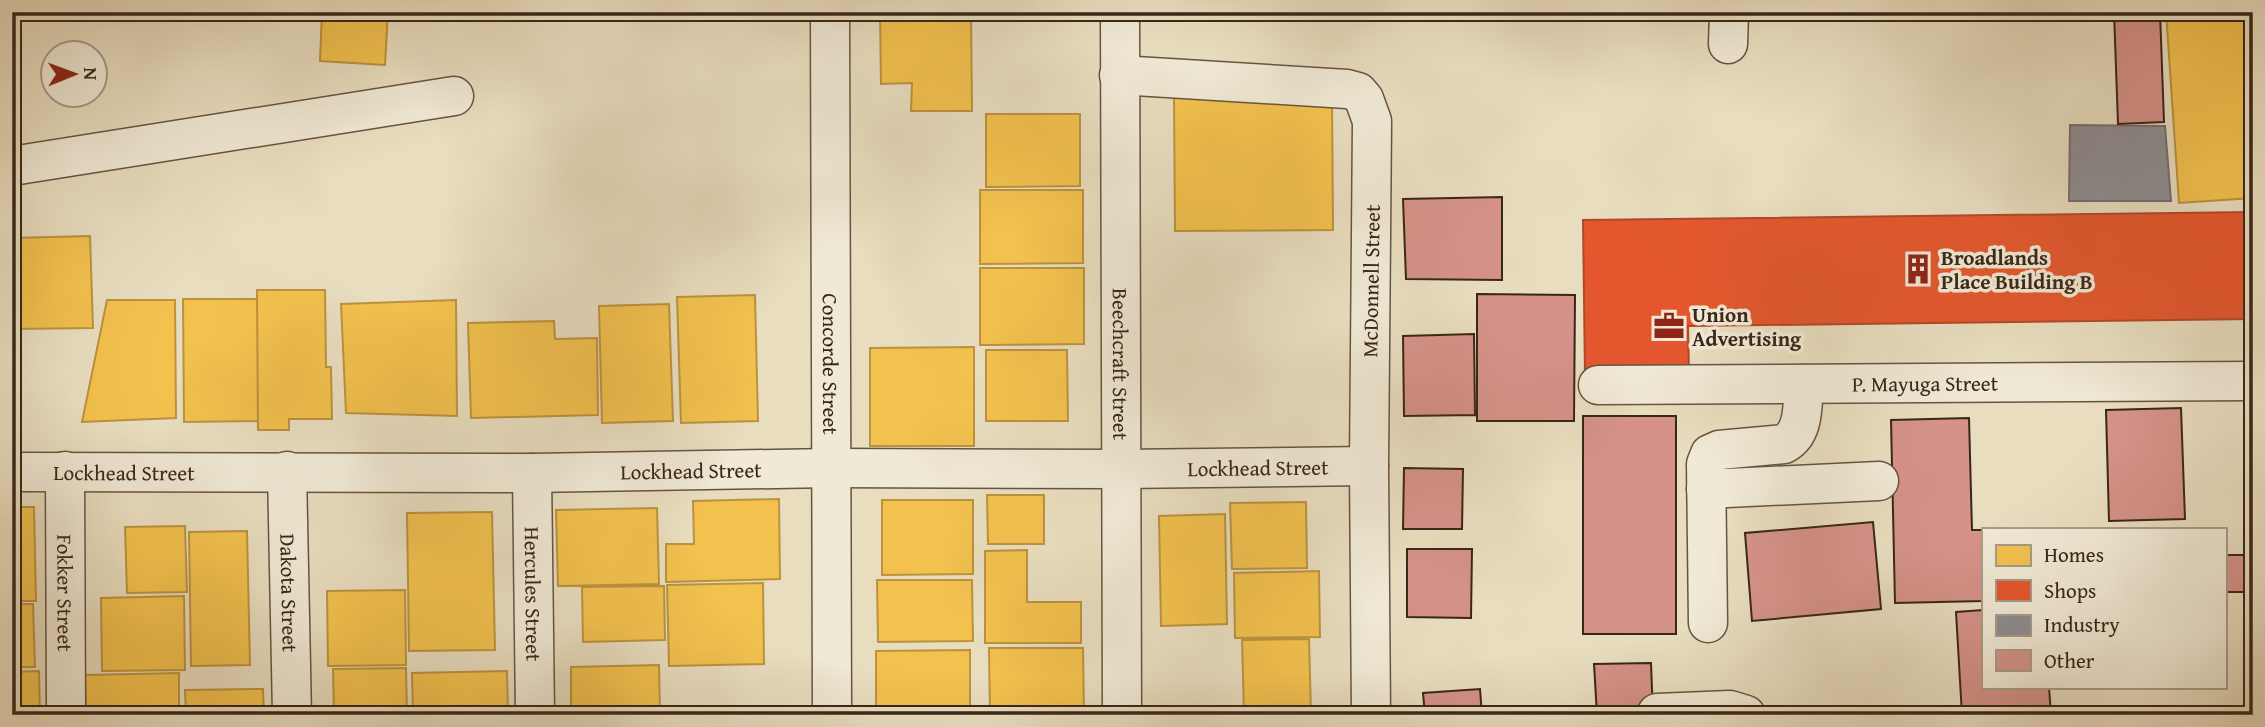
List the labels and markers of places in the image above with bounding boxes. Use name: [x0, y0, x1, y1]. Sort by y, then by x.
place label: Broadlands Place Building B: [1941, 242, 2093, 297]
building icon: Broadlands Place Building B: [1901, 252, 1935, 286]
place label: Union Advertising: [1692, 299, 1802, 354]
office icon: Union Advertising: [1652, 309, 1686, 343]

